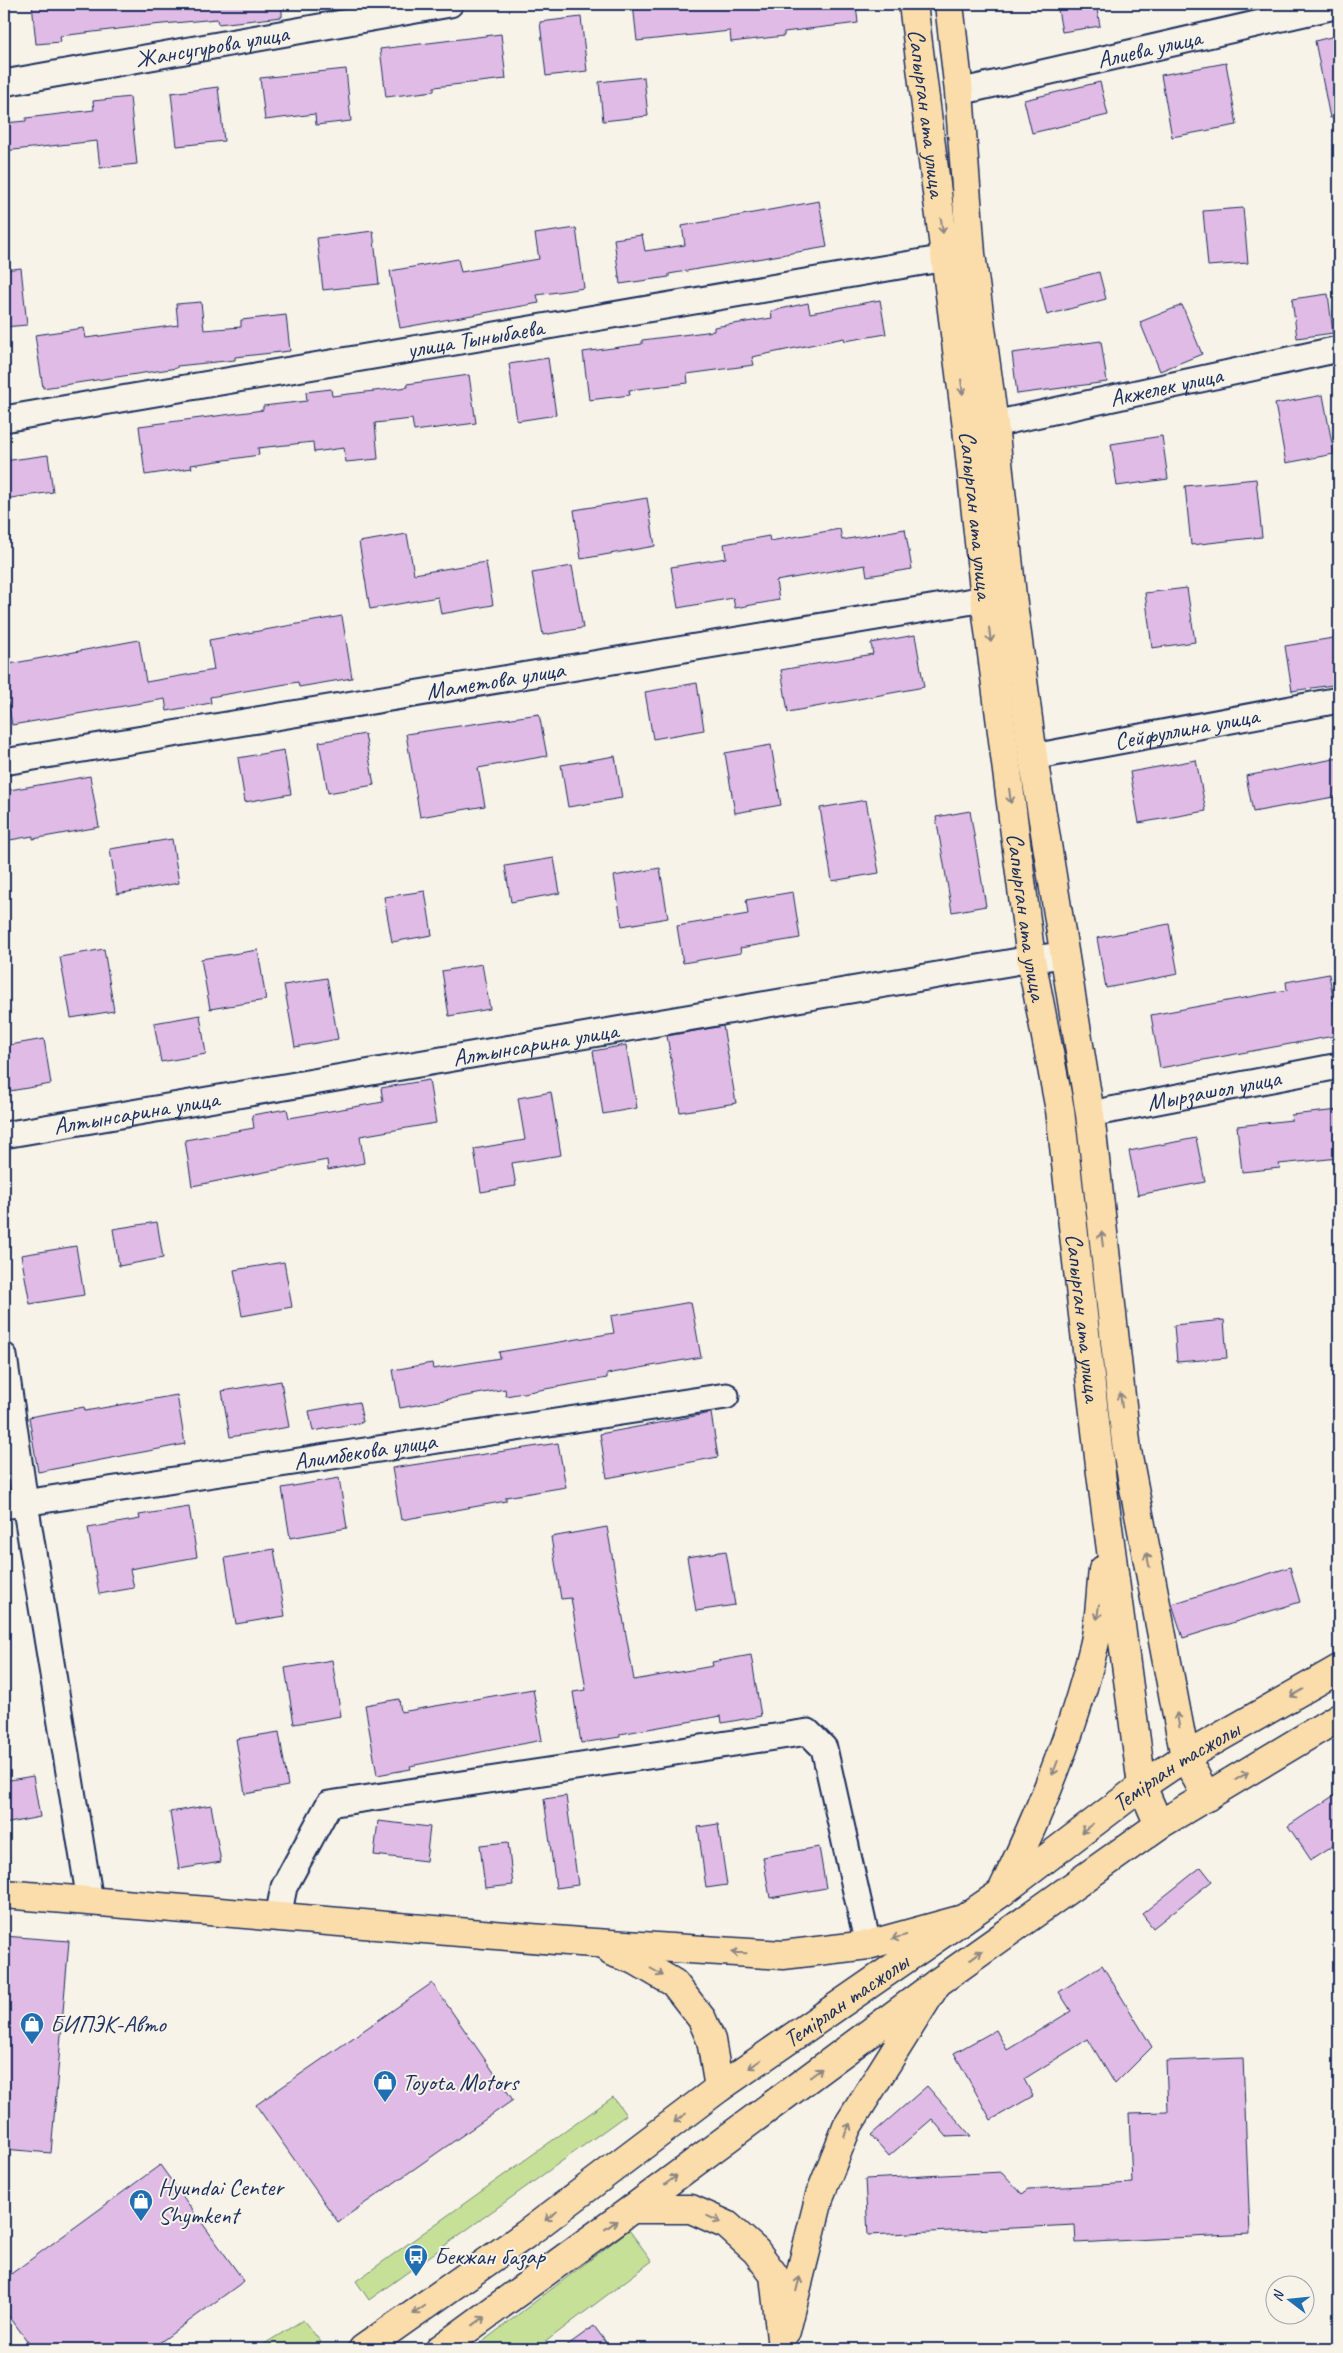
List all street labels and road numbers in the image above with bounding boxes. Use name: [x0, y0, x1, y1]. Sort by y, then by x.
street label: Жансугурова улица: [133, 18, 292, 74]
street label: Алиева улица: [1094, 22, 1206, 75]
street label: Сапырган ата улица: [901, 27, 953, 201]
street label: улица Тыныбаева: [403, 312, 548, 365]
street label: Акжелек улица: [1107, 360, 1226, 413]
street label: Сапырган ата улица: [952, 430, 1000, 603]
street label: Маметова улица: [424, 654, 568, 707]
street label: Сейфуллина улица: [1112, 700, 1263, 757]
street label: Сапырган ата улица: [1000, 831, 1054, 1005]
street label: Алтынсарина улица: [450, 1015, 622, 1073]
street label: Мырзашол улица: [1144, 1062, 1284, 1118]
street label: Алтынсарина улица: [51, 1083, 223, 1141]
street label: Сапырган ата улица: [1059, 1232, 1108, 1405]
street label: Алимбекова улица: [292, 1425, 440, 1477]
street label: Темірлан тасжолы: [1106, 1713, 1247, 1818]
street label: Темірлан тасжолы: [777, 1945, 916, 2054]

